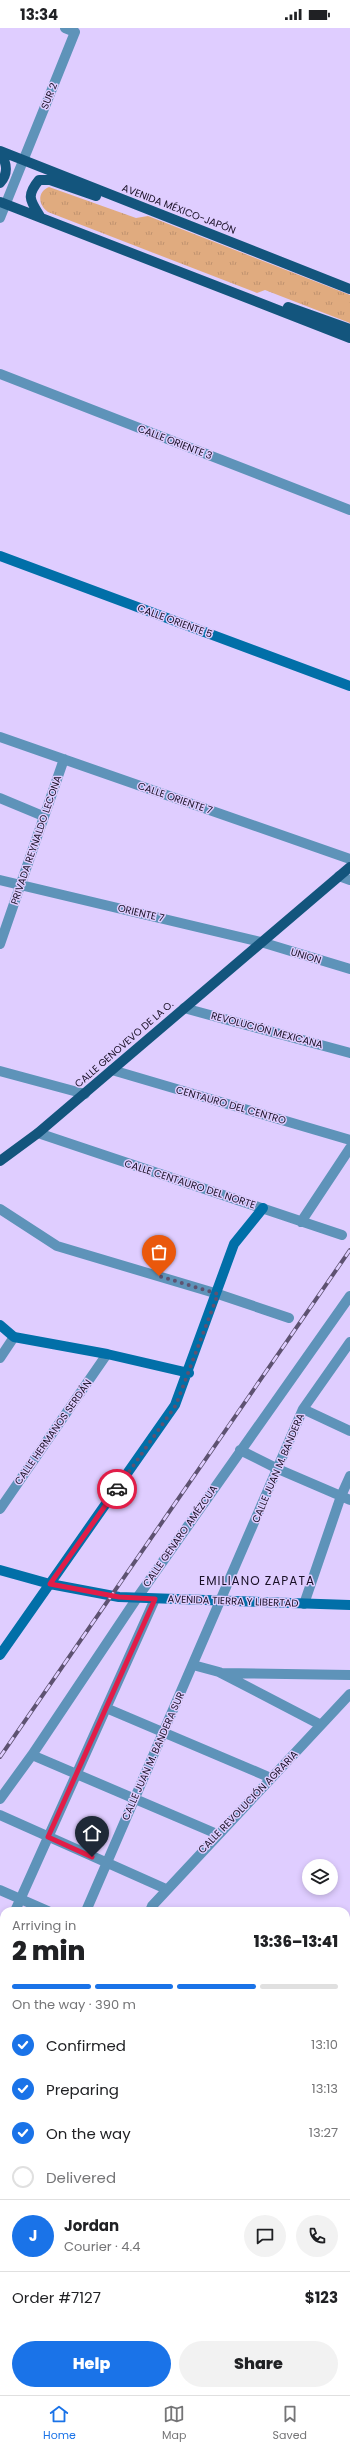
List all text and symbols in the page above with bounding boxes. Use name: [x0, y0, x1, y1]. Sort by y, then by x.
text: 13:34: [20, 4, 58, 25]
street label: SUR 2: [37, 80, 61, 111]
street label: AVENIDA MÉXICO-JAPÓN: [120, 180, 238, 238]
street label: CALLE ORIENTE 3: [136, 421, 214, 463]
street label: CALLE ORIENTE 5: [135, 600, 215, 642]
street label: PRIVADA REYNALDO LECONA: [7, 773, 65, 907]
street label: CALLE ORIENTE 7: [136, 778, 215, 818]
street label: ORIENTE 7: [116, 900, 166, 926]
street label: UNION: [289, 944, 323, 968]
street label: CALLE GENOVEVO DE LA O.: [71, 997, 177, 1091]
street label: REVOLUCIÓN MEXICANA: [209, 1008, 325, 1052]
street label: CENTAURO DEL CENTRO: [174, 1082, 288, 1128]
street label: CALLE CENTAURO DEL NORTE: [123, 1156, 257, 1212]
pin: [142, 1235, 176, 1276]
icon: bag: [148, 1241, 170, 1263]
street label: CALLE HERMANOS SERDÁN: [11, 1376, 95, 1488]
street label: CALLE JUAN M. BANDERA: [248, 1411, 308, 1525]
courier: [97, 1469, 137, 1509]
icon: car: [106, 1478, 128, 1500]
street label: CALLE GENARO AMÉZCUA: [139, 1482, 221, 1590]
district label: EMILIANO ZAPATA: [199, 1572, 315, 1589]
street label: AVENIDA TIERRA Y LIBERTAD: [167, 1591, 299, 1611]
street label: CALLE JUAN M. BANDERA SUR: [118, 1689, 188, 1823]
street label: CALLE REVOLUCIÓN AGRARIA: [195, 1747, 302, 1857]
pin: [75, 1816, 109, 1857]
icon: home: [81, 1822, 103, 1844]
map controls: [302, 1859, 338, 1895]
button: layers: [302, 1859, 338, 1895]
text: Arriving in: [12, 1916, 76, 1935]
text: 13:36–13:41: [254, 1931, 338, 1952]
text: 2 min: [12, 1933, 85, 1969]
text: On the way · 390 m: [12, 1995, 136, 2014]
icon: check: [12, 2034, 34, 2056]
text: Confirmed: [46, 2035, 126, 2056]
text: 13:10: [311, 2035, 338, 2054]
icon: check: [12, 2078, 34, 2100]
text: Preparing: [46, 2079, 119, 2100]
text: 13:13: [312, 2079, 338, 2098]
icon: check: [12, 2122, 34, 2144]
text: On the way: [46, 2123, 131, 2144]
text: 13:27: [309, 2123, 338, 2142]
text: Delivered: [46, 2167, 116, 2188]
text: Jordan: [64, 2215, 119, 2236]
button: chat: [244, 2215, 286, 2257]
button: phone: [296, 2215, 338, 2257]
text: J: [29, 2225, 37, 2246]
text: Courier · 4.4: [64, 2237, 140, 2256]
text: Order #7127: [12, 2287, 101, 2308]
text: $123: [305, 2287, 338, 2308]
button: Help: [12, 2341, 171, 2387]
button: Share: [179, 2341, 338, 2387]
tab: Home: [43, 2403, 76, 2444]
tab: Map: [162, 2403, 186, 2444]
tab: Saved: [273, 2403, 307, 2444]

